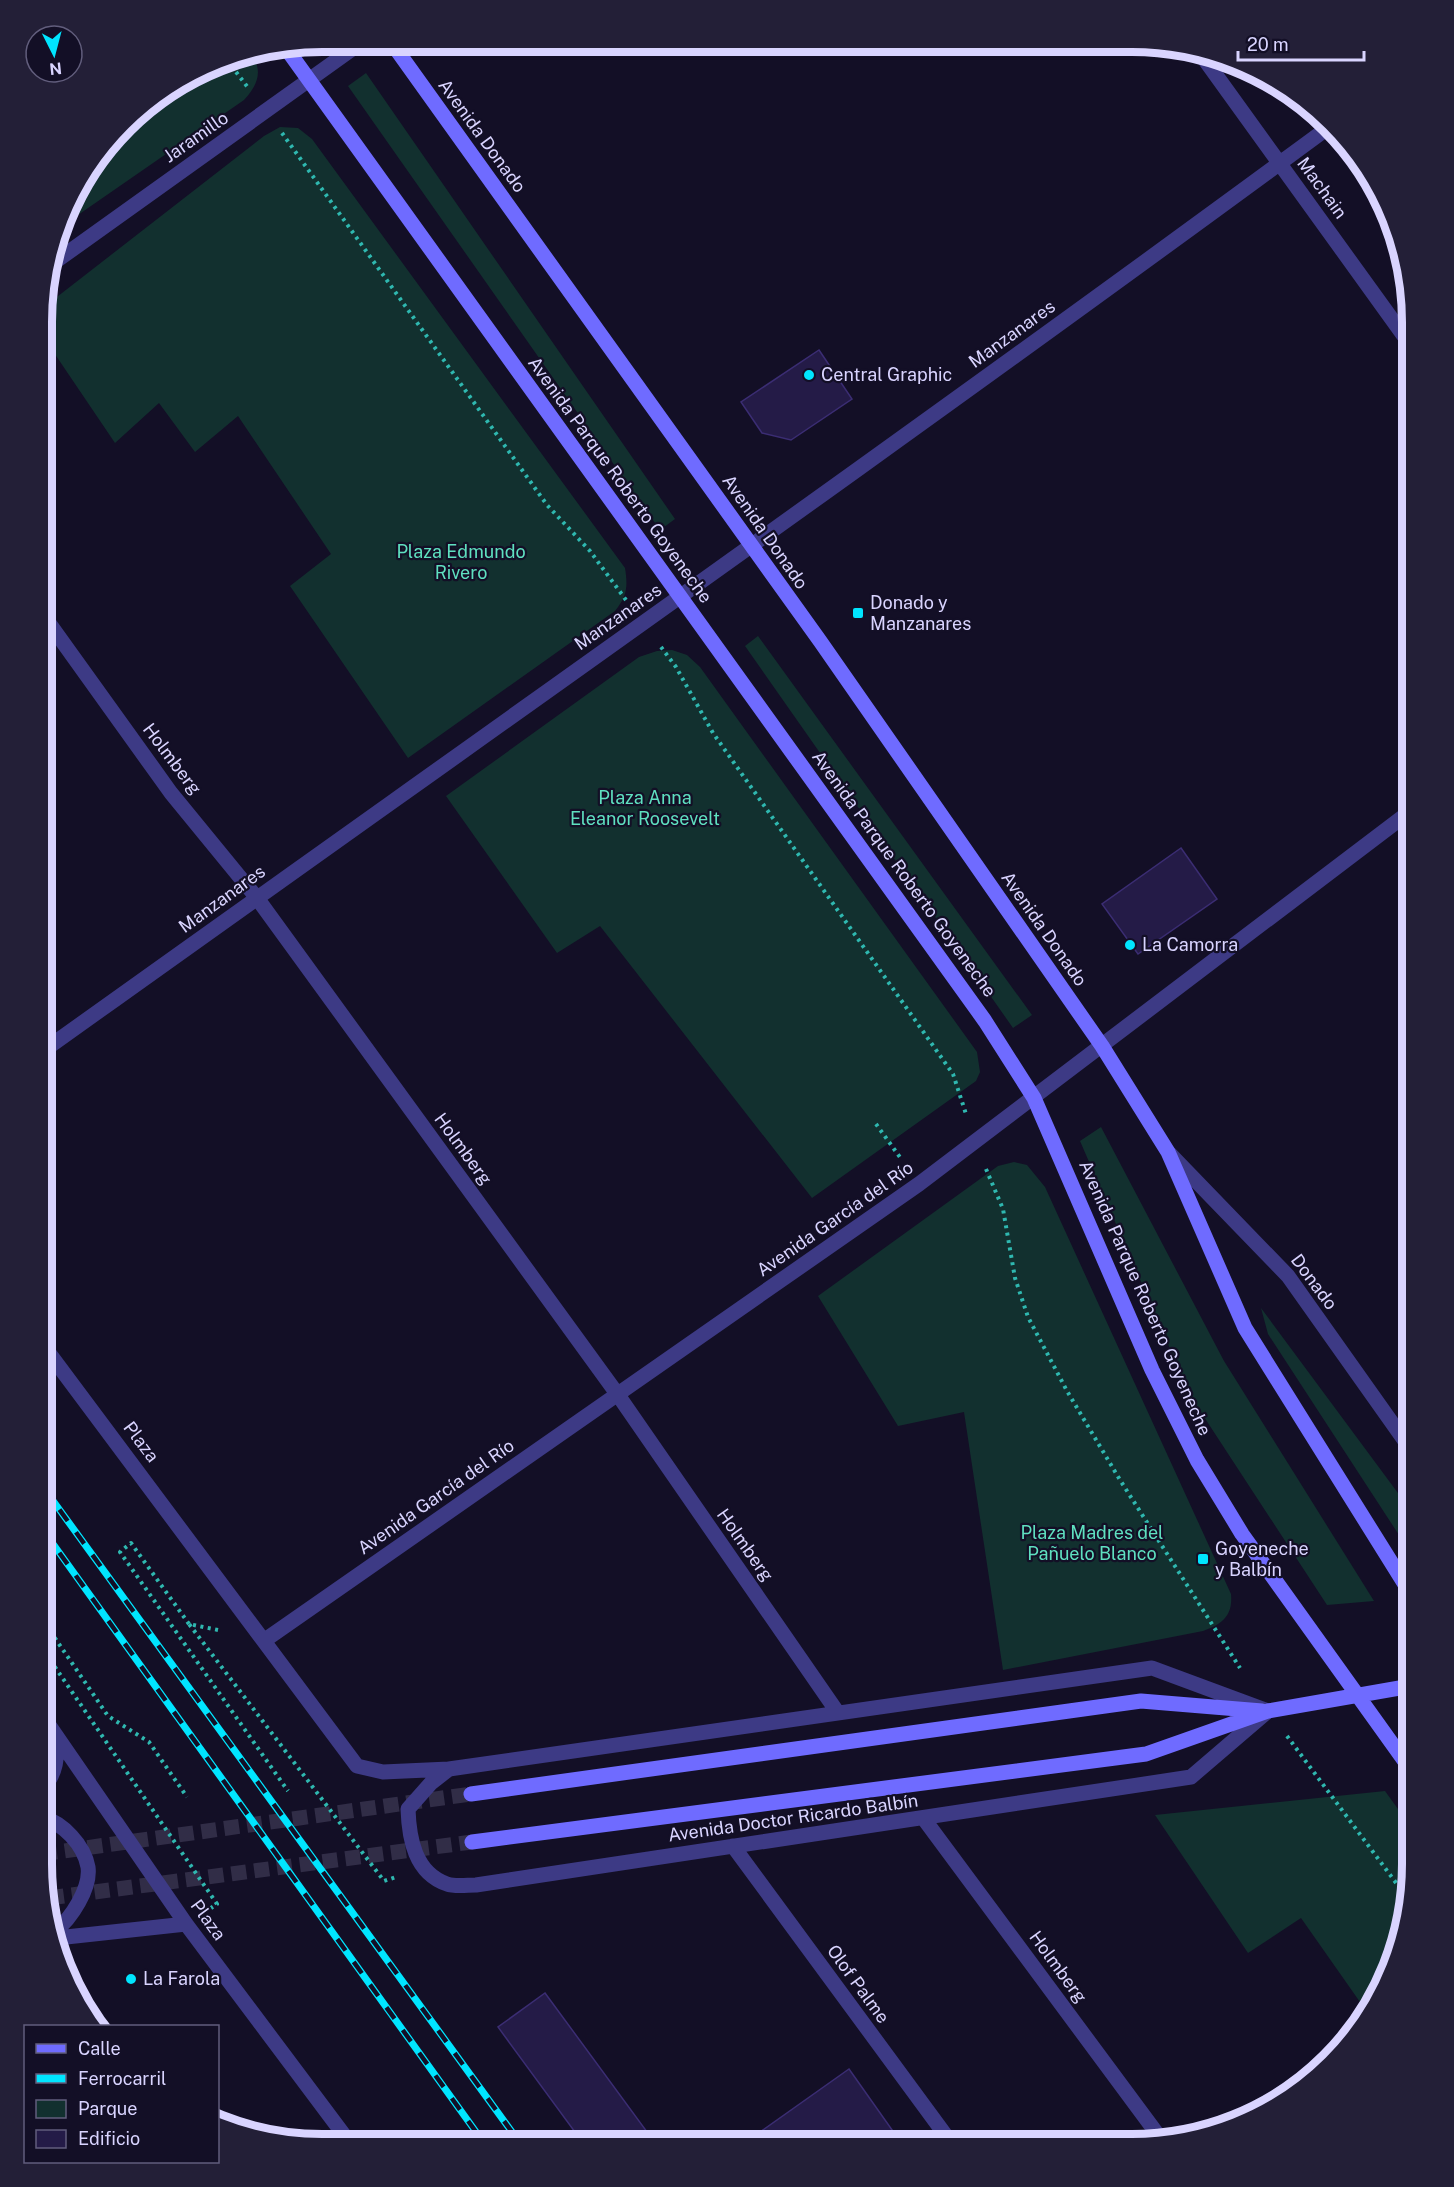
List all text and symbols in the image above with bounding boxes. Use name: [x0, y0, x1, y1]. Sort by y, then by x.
north arrow: [24, 24, 84, 84]
scale bar: [1238, 24, 1364, 62]
text: 20 m: [1247, 34, 1289, 55]
text: N: [48, 58, 63, 79]
street label: Avenida Donado: [434, 75, 530, 196]
street label: Jaramillo: [159, 107, 232, 166]
street label: Machain: [1293, 153, 1352, 223]
street label: Manzanares: [965, 295, 1059, 372]
street label: Avenida Parque Roberto Goyeneche: [524, 353, 717, 607]
place label: Central Graphic: [821, 364, 952, 385]
marker: Central Graphic: [802, 368, 816, 382]
street label: Avenida Donado: [718, 471, 813, 593]
park label: Plaza Edmundo Rivero: [396, 541, 526, 583]
street label: Manzanares: [570, 579, 665, 654]
place label: Donado y Manzanares: [870, 592, 971, 634]
marker: Donado y Manzanares: [851, 606, 865, 620]
street label: Holmberg: [139, 719, 206, 798]
street label: Avenida Parque Roberto Goyeneche: [808, 747, 1001, 1001]
park label: Plaza Anna Eleanor Roosevelt: [570, 787, 720, 829]
street label: Manzanares: [175, 860, 269, 937]
street label: Avenida Donado: [997, 868, 1092, 990]
place label: La Camorra: [1142, 934, 1238, 955]
marker: La Camorra: [1123, 938, 1137, 952]
street label: Holmberg: [430, 1109, 496, 1189]
street label: Avenida García del Río: [752, 1157, 917, 1281]
street label: Avenida Parque Roberto Goyeneche: [1075, 1157, 1216, 1439]
street label: Donado: [1287, 1250, 1342, 1314]
street label: Plaza: [119, 1417, 163, 1466]
street label: Avenida García del Río: [353, 1435, 518, 1559]
street label: Holmberg: [713, 1504, 778, 1585]
park label: Plaza Madres del Pañuelo Blanco: [1020, 1522, 1164, 1564]
place label: Goyeneche y Balbín: [1215, 1538, 1309, 1580]
marker: Goyeneche y Balbín: [1196, 1552, 1210, 1566]
street label: Avenida Doctor Ricardo Balbín: [667, 1790, 919, 1845]
street label: Plaza: [187, 1895, 230, 1944]
street label: Holmberg: [1025, 1927, 1091, 2007]
street label: Olof Palme: [823, 1940, 894, 2027]
place label: La Farola: [143, 1968, 220, 1989]
marker: La Farola: [124, 1972, 138, 1986]
legend: [24, 2025, 219, 2163]
text: Calle: [78, 2038, 121, 2059]
text: Ferrocarril: [78, 2068, 166, 2089]
text: Parque: [78, 2098, 138, 2119]
text: Edificio: [78, 2128, 140, 2149]

